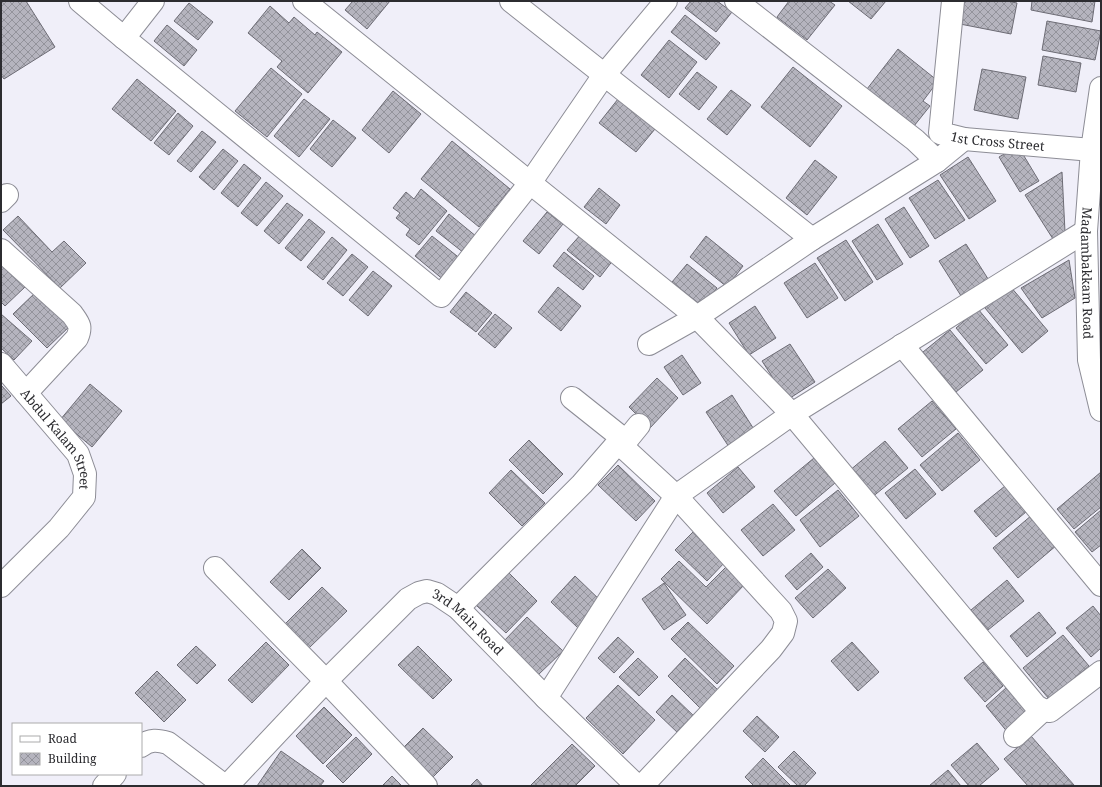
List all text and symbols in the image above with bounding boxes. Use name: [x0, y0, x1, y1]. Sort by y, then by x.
street label: 1st Cross Street: [949, 127, 1046, 155]
street label: Madambakkam Road: [1077, 207, 1098, 339]
street label: Abdul Kalam Street: [17, 385, 94, 490]
street label: 3rd Main Road: [430, 584, 508, 659]
legend: [12, 723, 142, 775]
text: Road: [48, 730, 78, 747]
text: Building: [48, 750, 97, 767]

